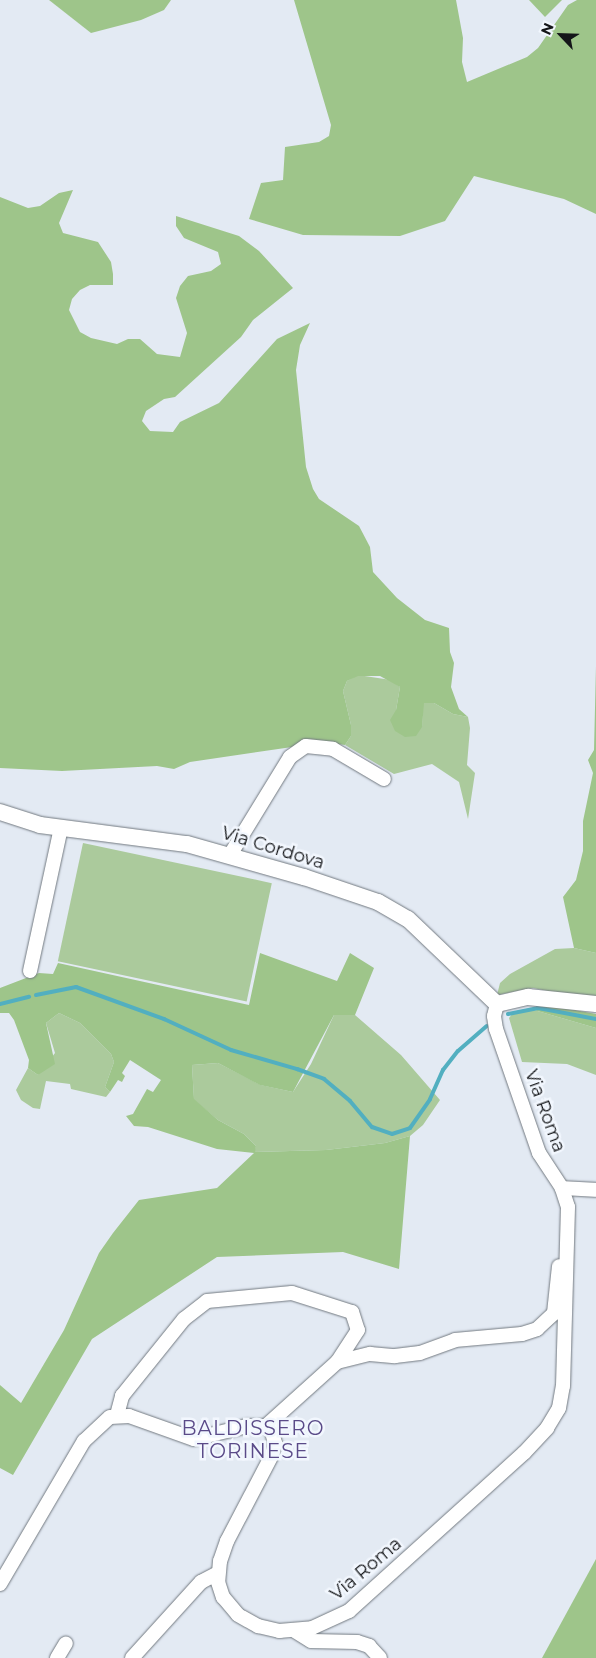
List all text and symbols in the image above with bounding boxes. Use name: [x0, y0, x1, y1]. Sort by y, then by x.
north arrow: [536, 10, 586, 60]
text: N: [537, 20, 558, 38]
street label: Via Cordova: [219, 822, 327, 874]
street label: Via Roma: [520, 1067, 570, 1155]
district label: BALDISSERO TORINESE: [180, 1417, 326, 1464]
street label: Via Roma: [326, 1533, 406, 1605]

